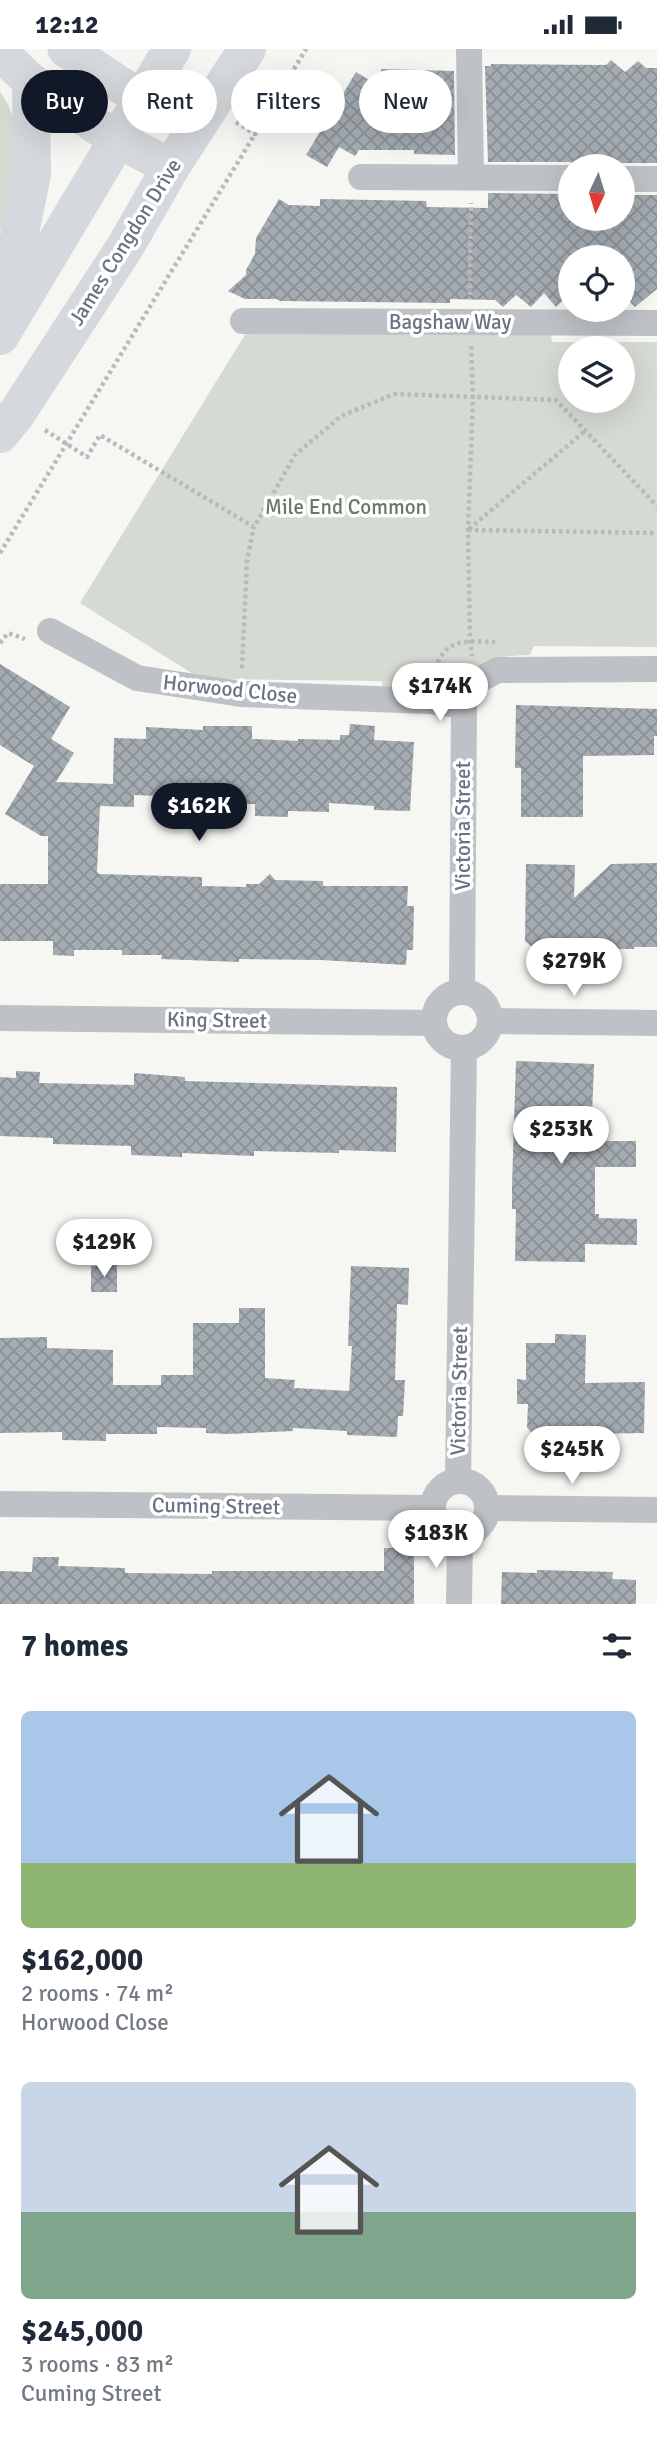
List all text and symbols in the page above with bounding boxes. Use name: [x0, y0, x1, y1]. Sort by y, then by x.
text: 12:12: [35, 9, 99, 41]
chip: Buy: [21, 70, 108, 133]
chip: Rent: [122, 70, 217, 133]
chip: Filters: [231, 70, 345, 133]
chip: New: [359, 70, 452, 133]
street label: James Congdon Drive: [63, 154, 187, 330]
north arrow: [558, 154, 635, 231]
map controls: [558, 154, 635, 413]
button: locate: [558, 245, 635, 322]
street label: Bagshaw Way: [389, 309, 511, 335]
button: layers: [558, 336, 635, 413]
park label: Mile End Common: [265, 494, 427, 520]
pin: $174K: [391, 663, 489, 723]
street label: Horwood Close: [162, 669, 298, 709]
text: $174K: [408, 671, 472, 700]
street label: Victoria Street: [450, 761, 476, 891]
pin: $162K: [150, 783, 248, 843]
text: $162K: [167, 791, 231, 820]
pin: $279K: [525, 939, 623, 998]
text: $279K: [542, 946, 606, 975]
street label: King Street: [167, 1006, 267, 1034]
pin: $253K: [512, 1107, 610, 1166]
text: $253K: [529, 1114, 593, 1143]
pin: $129K: [55, 1219, 153, 1279]
text: $129K: [72, 1227, 136, 1256]
street label: Victoria Street: [445, 1326, 473, 1456]
pin: $245K: [523, 1427, 621, 1486]
text: $245K: [540, 1434, 604, 1463]
street label: Cuming Street: [152, 1492, 280, 1520]
pin: $183K: [387, 1511, 485, 1570]
text: $183K: [404, 1518, 468, 1547]
icon: filters: [598, 1627, 636, 1665]
text: 7 homes: [21, 1628, 128, 1665]
icon: home: [266, 1756, 392, 1882]
text: $162,000: [21, 1942, 143, 1979]
text: 2 rooms · 74 m²: [21, 1979, 174, 2008]
text: Horwood Close: [21, 2008, 169, 2037]
icon: home: [266, 2127, 392, 2253]
text: $245,000: [21, 2313, 143, 2350]
text: 3 rooms · 83 m²: [21, 2350, 174, 2379]
text: Cuming Street: [21, 2379, 162, 2408]

